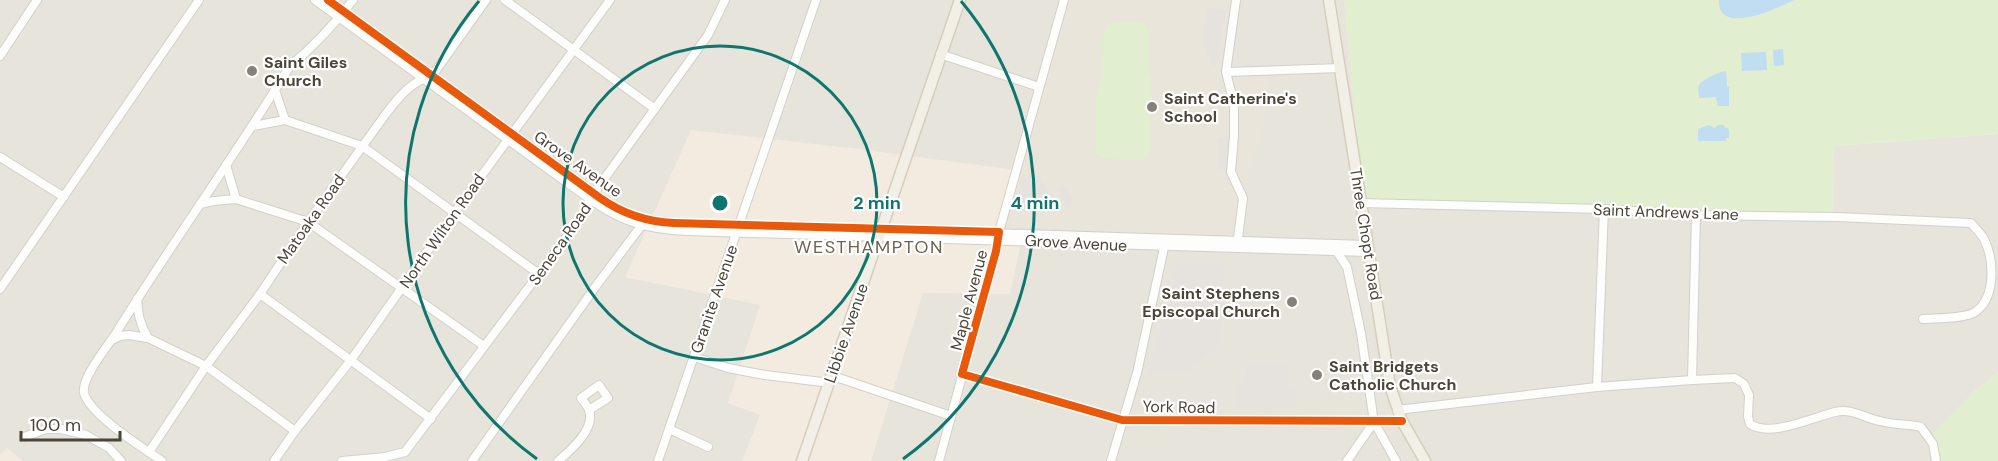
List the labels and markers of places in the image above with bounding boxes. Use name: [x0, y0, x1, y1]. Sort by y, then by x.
place label: Saint Giles Church: [264, 52, 347, 91]
marker: Saint Giles Church: [245, 64, 259, 78]
place label: Saint Catherine's School: [1164, 88, 1297, 127]
marker: Saint Catherine's School: [1145, 100, 1159, 114]
centre of rings: [710, 193, 730, 213]
place label: Saint Stephens Episcopal Church: [1142, 283, 1280, 322]
marker: Saint Stephens Episcopal Church: [1285, 295, 1299, 309]
place label: Saint Bridgets Catholic Church: [1329, 356, 1456, 395]
marker: Saint Bridgets Catholic Church: [1310, 368, 1324, 382]

